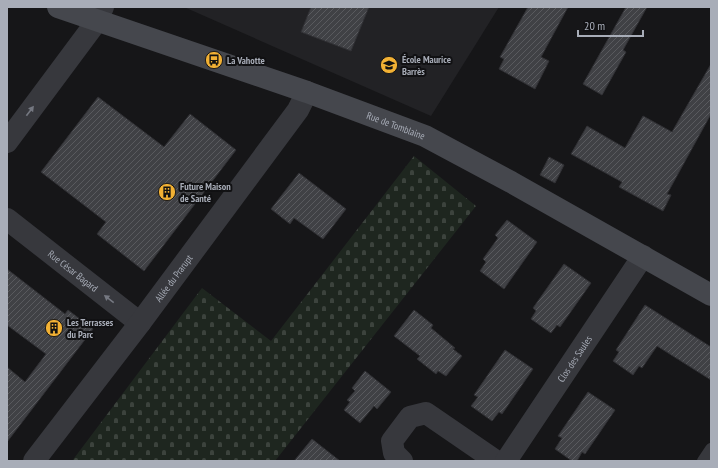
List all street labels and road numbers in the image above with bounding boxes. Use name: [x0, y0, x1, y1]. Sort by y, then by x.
street label: Rue de Tomblaine: [365, 109, 427, 142]
street label: Rue César Bagard: [45, 247, 101, 295]
street label: Allée du Prarupt: [152, 252, 196, 305]
street label: Clos des Saules: [555, 333, 595, 385]

